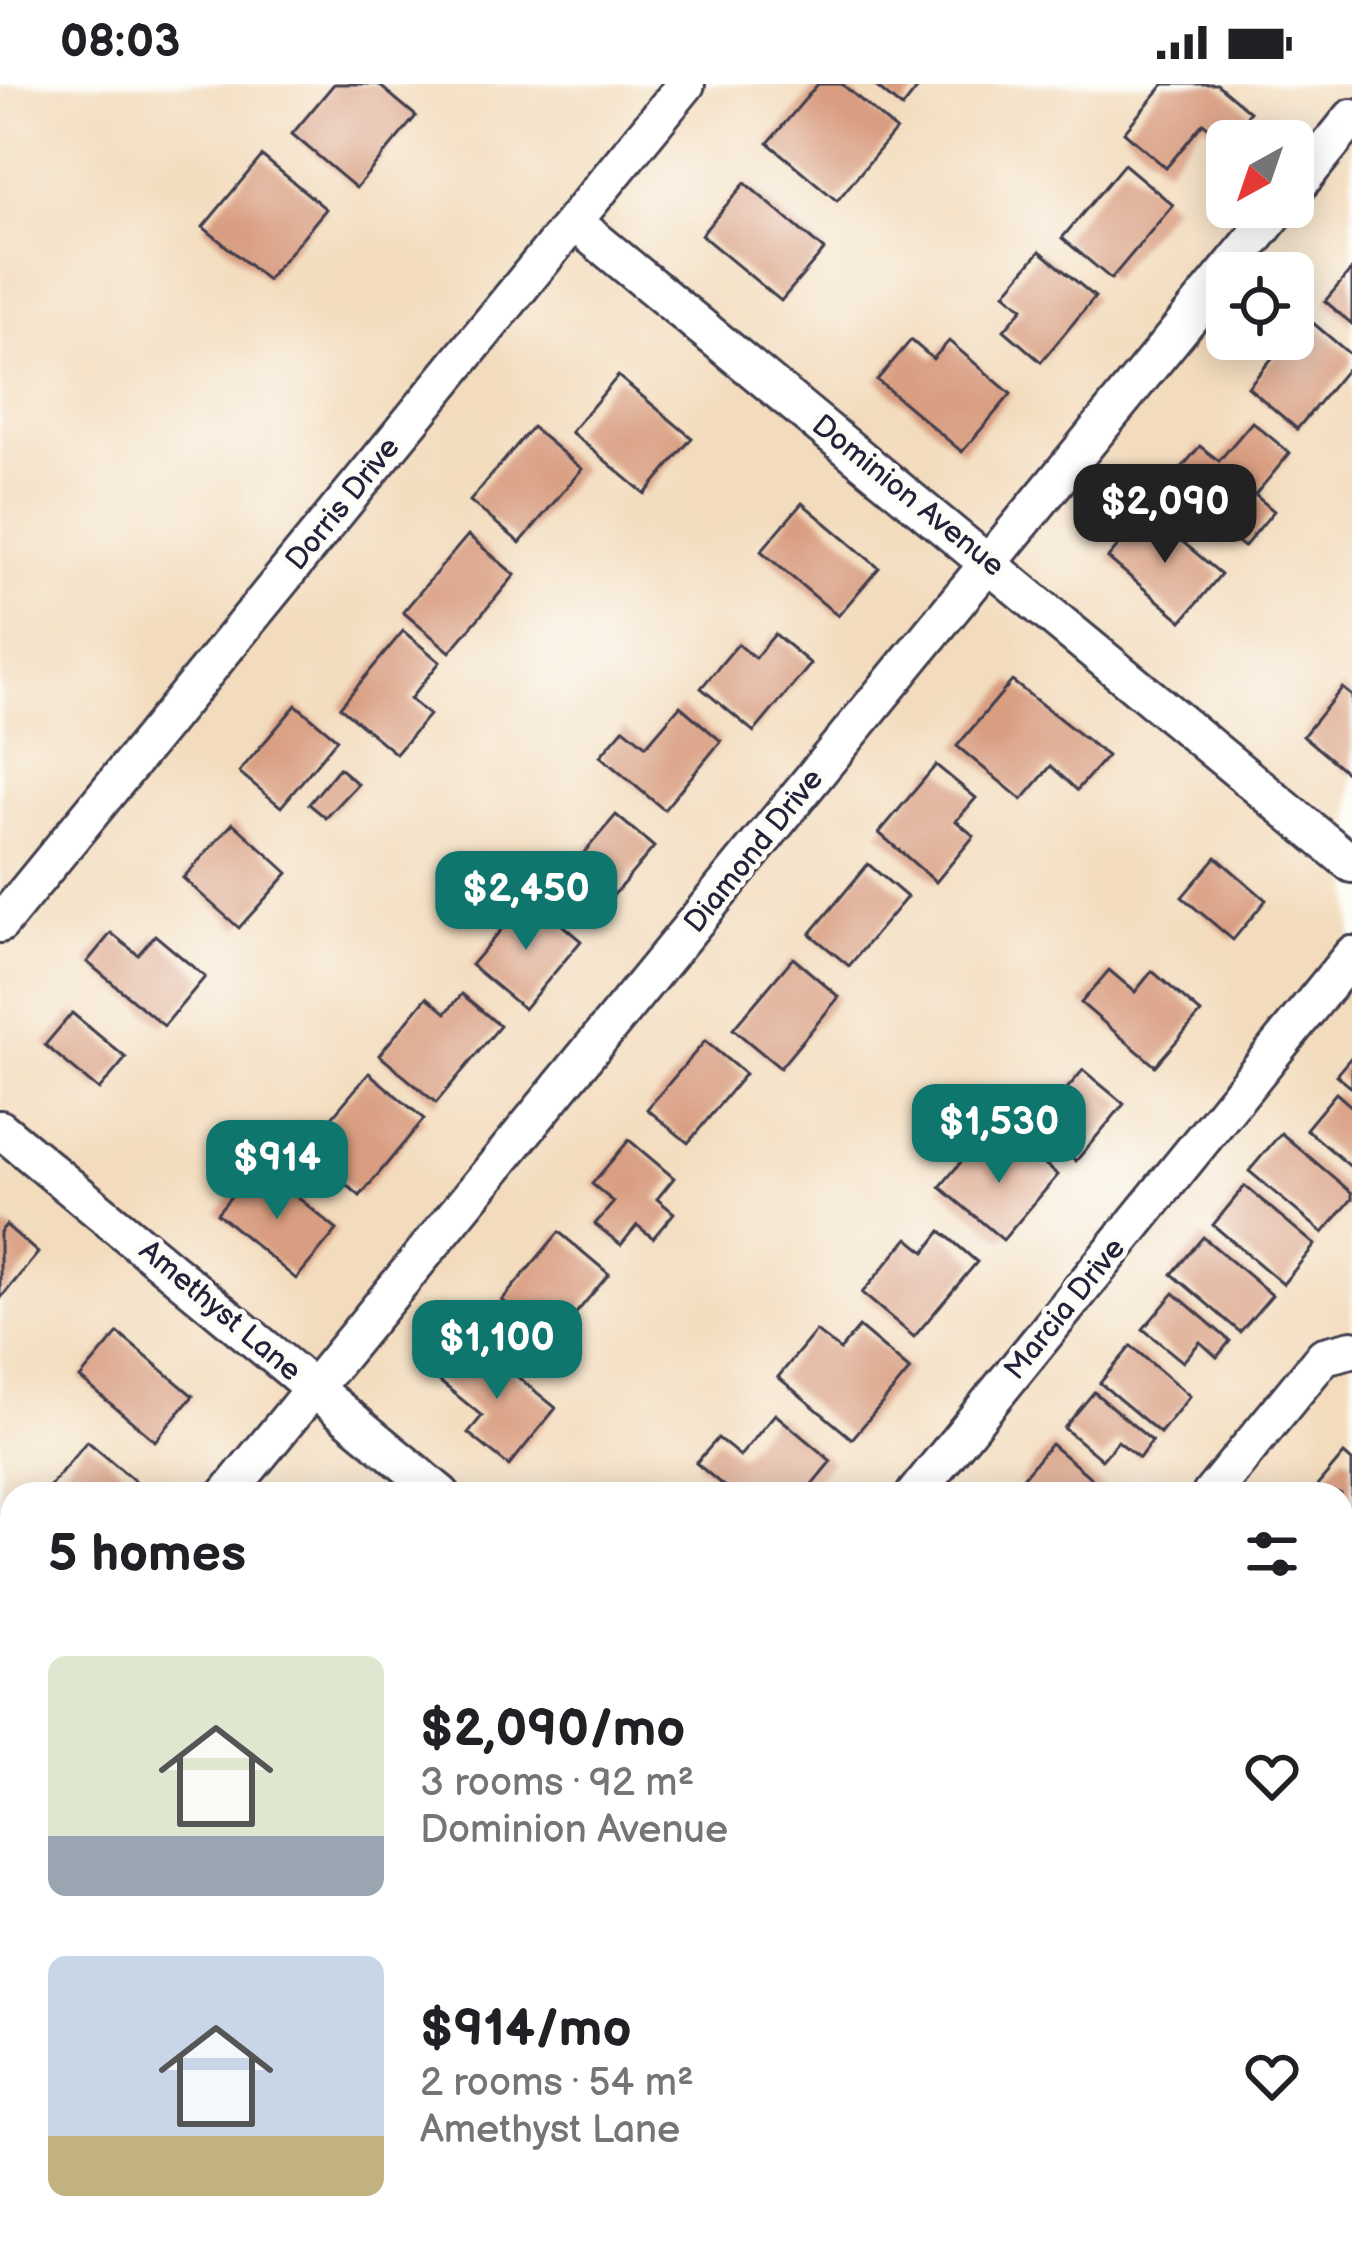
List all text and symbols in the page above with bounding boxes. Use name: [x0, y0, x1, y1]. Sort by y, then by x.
text: 08:03: [60, 15, 180, 70]
north arrow: [1206, 120, 1314, 228]
map controls: [1206, 120, 1314, 360]
button: locate: [1206, 252, 1314, 360]
street label: Dominion Avenue: [805, 407, 1011, 585]
street label: Dorris Drive: [278, 430, 408, 578]
pin: $2,090: [1067, 464, 1263, 566]
text: $2,090: [1100, 479, 1230, 526]
street label: Diamond Drive: [677, 762, 831, 940]
pin: $2,450: [428, 851, 624, 953]
text: $2,450: [462, 866, 590, 913]
pin: $1,530: [901, 1084, 1097, 1186]
text: $1,530: [939, 1099, 1059, 1146]
pin: $914: [206, 1120, 348, 1222]
text: $914: [233, 1135, 321, 1182]
street label: Marcia Drive: [997, 1231, 1133, 1387]
street label: Amethyst Lane: [132, 1233, 308, 1389]
pin: $1,100: [399, 1300, 595, 1402]
text: $1,100: [439, 1315, 555, 1362]
icon: filters: [1239, 1521, 1305, 1587]
text: 5 homes: [48, 1524, 246, 1585]
text: $2,090/mo: [420, 1699, 685, 1760]
icon: home: [144, 1704, 288, 1848]
icon: heart: [1239, 1743, 1305, 1809]
text: 3 rooms · 92 m²: [420, 1760, 694, 1807]
text: Dominion Avenue: [420, 1807, 728, 1854]
text: $914/mo: [420, 1999, 631, 2060]
icon: home: [144, 2004, 288, 2148]
icon: heart: [1239, 2043, 1305, 2109]
text: 2 rooms · 54 m²: [420, 2060, 694, 2107]
text: Amethyst Lane: [420, 2107, 680, 2154]

